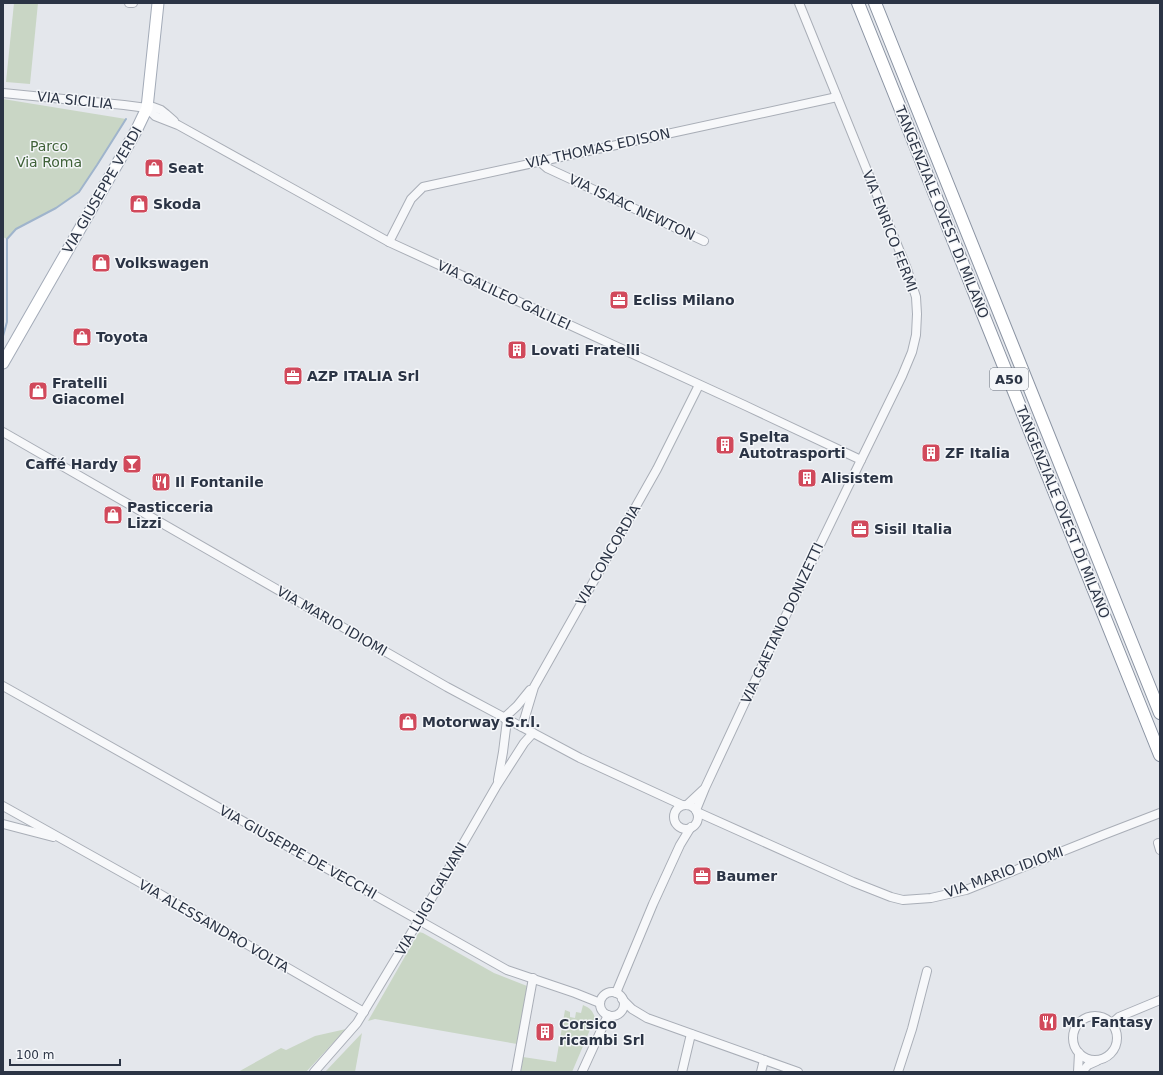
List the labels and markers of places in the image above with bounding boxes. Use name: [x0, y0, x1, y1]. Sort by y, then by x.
shop icon: Seat: [143, 157, 165, 179]
place label: Seat: [168, 160, 204, 176]
shop icon: Skoda: [128, 193, 150, 215]
place label: Skoda: [153, 196, 201, 212]
shop icon: Volkswagen: [90, 252, 112, 274]
place label: Volkswagen: [115, 255, 209, 271]
office icon: Ecliss Milano: [608, 289, 630, 311]
place label: Ecliss Milano: [633, 292, 735, 308]
shop icon: Toyota: [71, 326, 93, 348]
place label: Toyota: [96, 329, 148, 345]
building icon: Lovati Fratelli: [506, 339, 528, 361]
place label: Lovati Fratelli: [531, 342, 640, 358]
office icon: AZP ITALIA Srl: [282, 365, 304, 387]
place label: AZP ITALIA Srl: [307, 368, 419, 384]
place label: Fratelli Giacomel: [52, 375, 125, 407]
shop icon: Fratelli Giacomel: [27, 380, 49, 402]
place label: Spelta Autotrasporti: [739, 429, 846, 461]
building icon: Spelta Autotrasporti: [714, 434, 736, 456]
building icon: ZF Italia: [920, 442, 942, 464]
place label: ZF Italia: [945, 445, 1010, 461]
bar icon: Caffé Hardy: [121, 453, 143, 475]
place label: Caffé Hardy: [25, 456, 118, 472]
building icon: Alisistem: [796, 467, 818, 489]
place label: Alisistem: [821, 470, 894, 486]
restaurant icon: Il Fontanile: [150, 471, 172, 493]
place label: Il Fontanile: [175, 474, 264, 490]
place label: Pasticceria Lizzi: [127, 499, 213, 531]
shop icon: Pasticceria Lizzi: [102, 504, 124, 526]
office icon: Sisil Italia: [849, 518, 871, 540]
place label: Sisil Italia: [874, 521, 952, 537]
shop icon: Motorway S.r.l.: [397, 711, 419, 733]
place label: Motorway S.r.l.: [422, 714, 540, 730]
office icon: Baumer: [691, 865, 713, 887]
place label: Baumer: [716, 868, 777, 884]
restaurant icon: Mr. Fantasy: [1037, 1011, 1059, 1033]
place label: Mr. Fantasy: [1062, 1014, 1153, 1030]
place label: Corsico ricambi Srl: [559, 1016, 645, 1048]
building icon: Corsico ricambi Srl: [534, 1021, 556, 1043]

